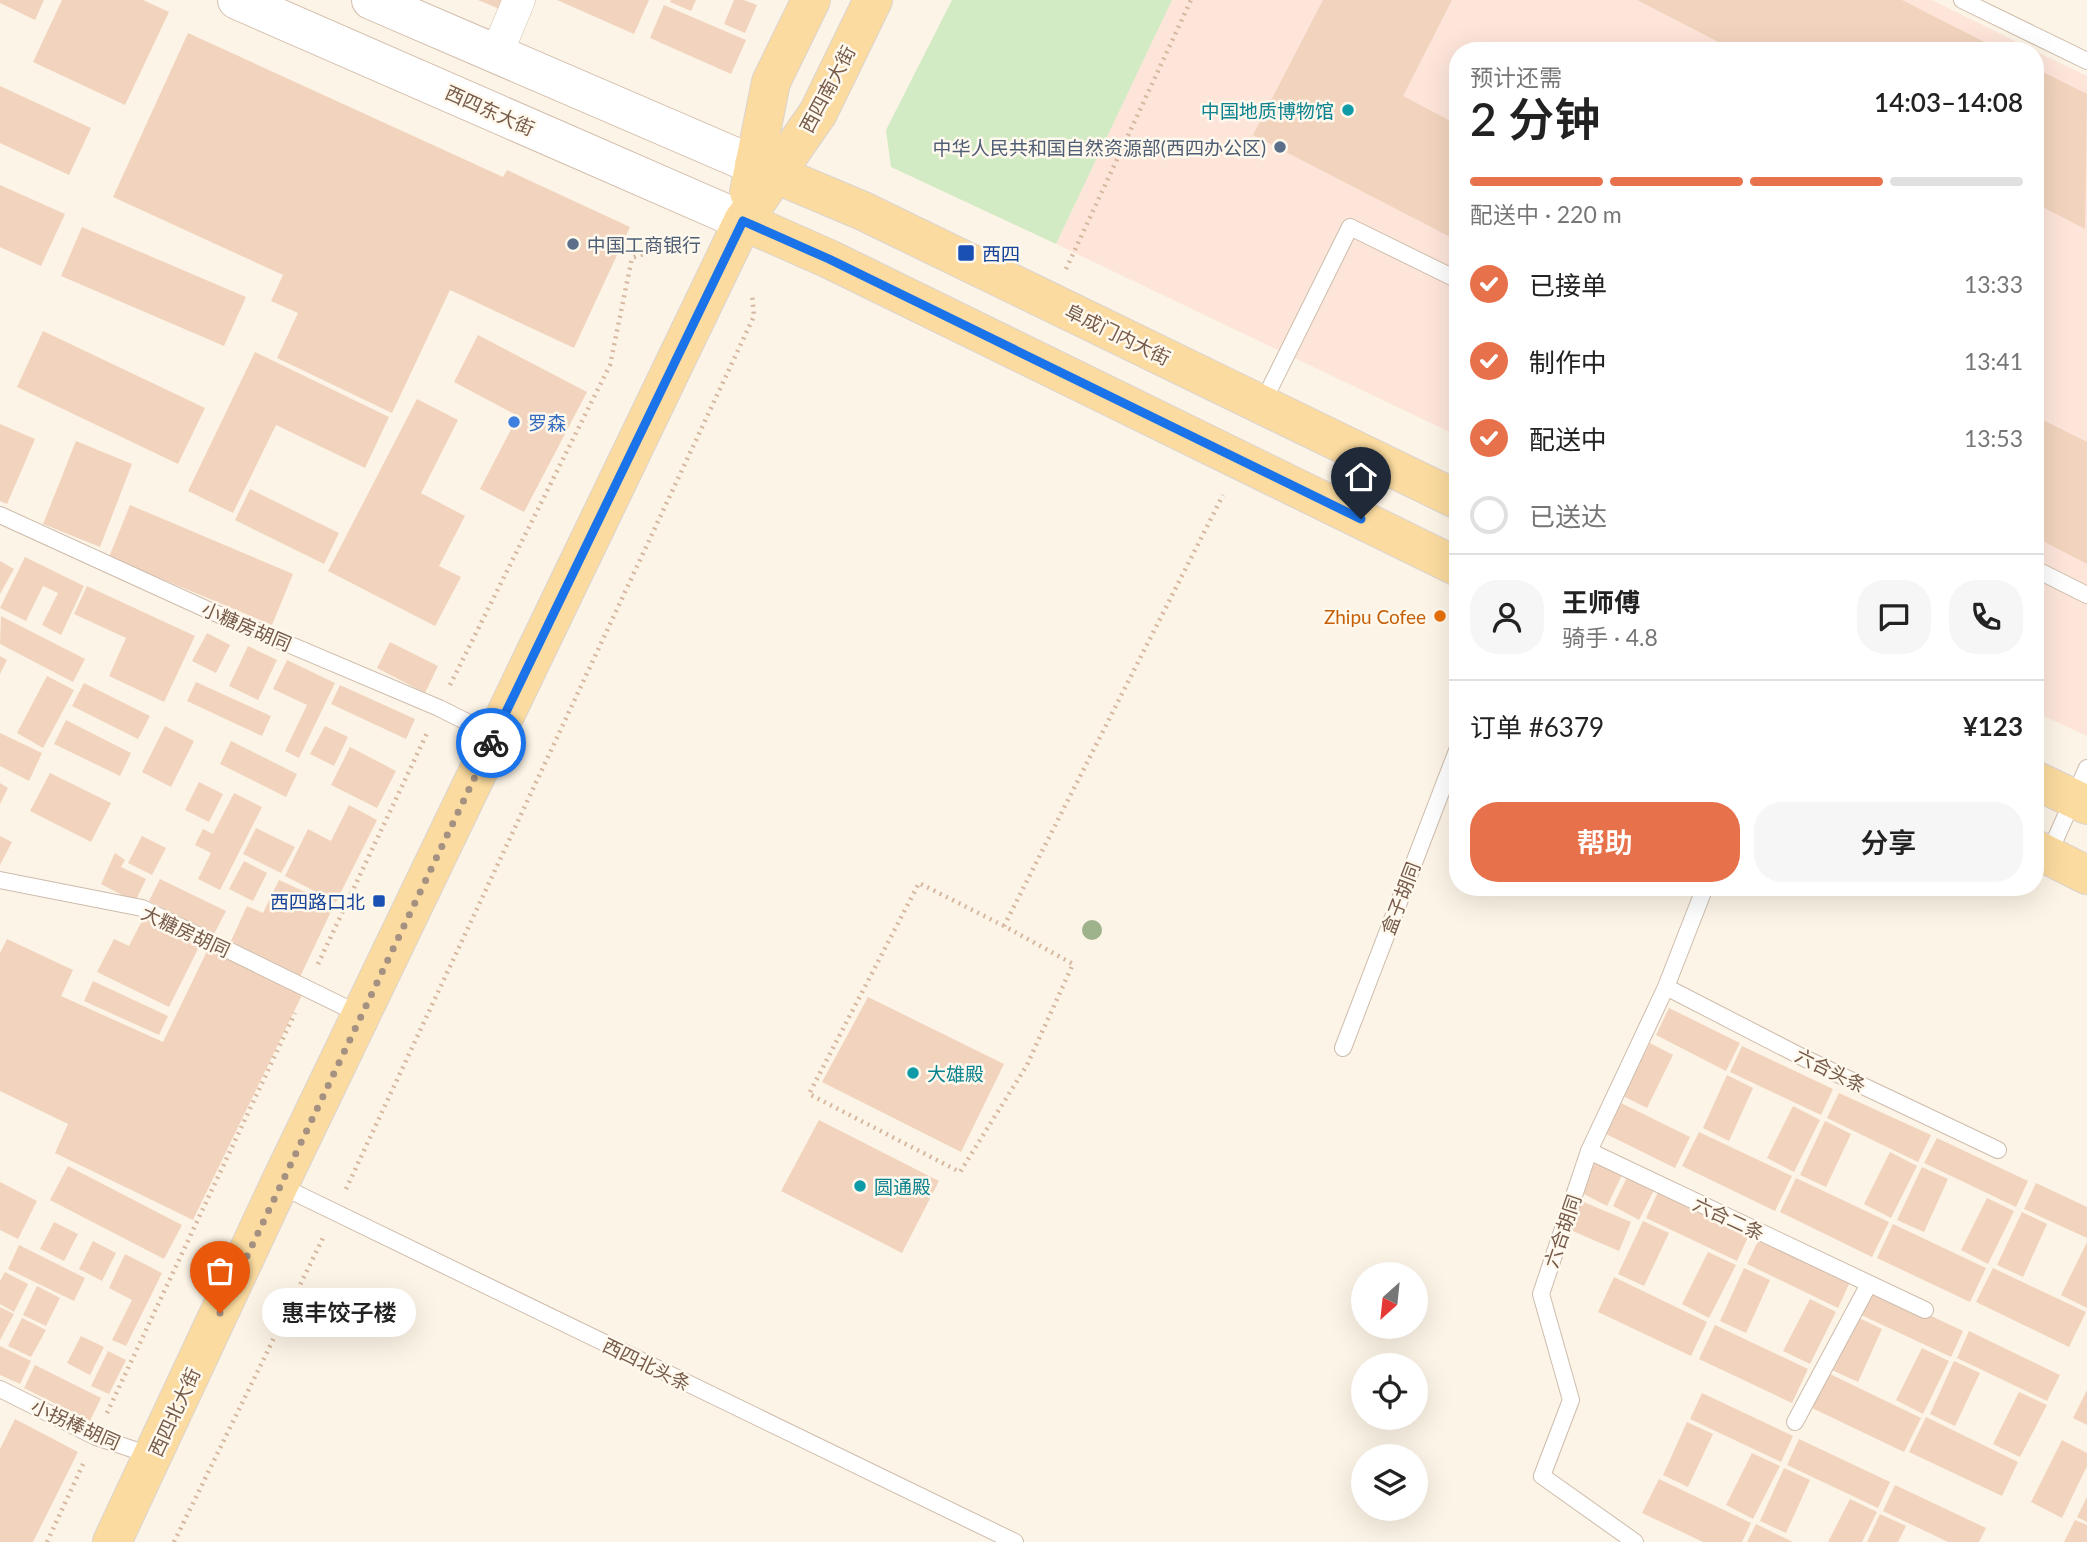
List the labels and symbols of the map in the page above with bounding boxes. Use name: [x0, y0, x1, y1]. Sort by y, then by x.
street label: 西四南大街: [795, 42, 859, 136]
street label: 西四东大街: [442, 80, 538, 140]
place label: 中国地质博物馆: [1201, 99, 1334, 122]
marker: 中国地质博物馆: [1340, 102, 1356, 118]
place label: 中华人民共和国自然资源部(西四办公区): [933, 136, 1266, 159]
marker: 中华人民共和国自然资源部(西四办公区): [1272, 139, 1288, 155]
place label: 中国工商银行: [587, 233, 701, 256]
marker: 中国工商银行: [565, 236, 581, 252]
place label: 西四: [982, 242, 1020, 265]
marker: 西四: [956, 243, 976, 263]
street label: 阜成门内大街: [1062, 299, 1174, 369]
place label: 罗森: [528, 411, 566, 434]
marker: 罗森: [506, 414, 522, 430]
pin: [1331, 447, 1391, 519]
street label: 小糖房胡同: [199, 597, 295, 655]
place label: Zhipu Cofee: [1324, 605, 1426, 628]
marker: Zhipu Cofee: [1432, 608, 1448, 624]
courier: [456, 708, 526, 778]
street label: 盒子胡同: [1376, 858, 1424, 938]
place label: 西四路口北: [270, 890, 365, 913]
marker: 西四路口北: [371, 893, 387, 909]
street label: 大糖房胡同: [138, 900, 234, 962]
street label: 六合头条: [1792, 1043, 1870, 1097]
place label: 大雄殿: [927, 1062, 984, 1085]
marker: 大雄殿: [905, 1065, 921, 1081]
place label: 圆通殿: [874, 1175, 931, 1198]
marker: 圆通殿: [852, 1178, 868, 1194]
street label: 六合胡同: [1539, 1191, 1585, 1271]
street label: 六合二条: [1690, 1192, 1768, 1244]
pin: [190, 1241, 250, 1313]
north arrow: [1351, 1262, 1428, 1339]
callout: 惠丰饺子楼: [262, 1288, 416, 1338]
street label: 西四北头条: [599, 1333, 695, 1395]
street label: 西四北大街: [143, 1364, 205, 1460]
street label: 小拐棒胡同: [28, 1394, 124, 1454]

